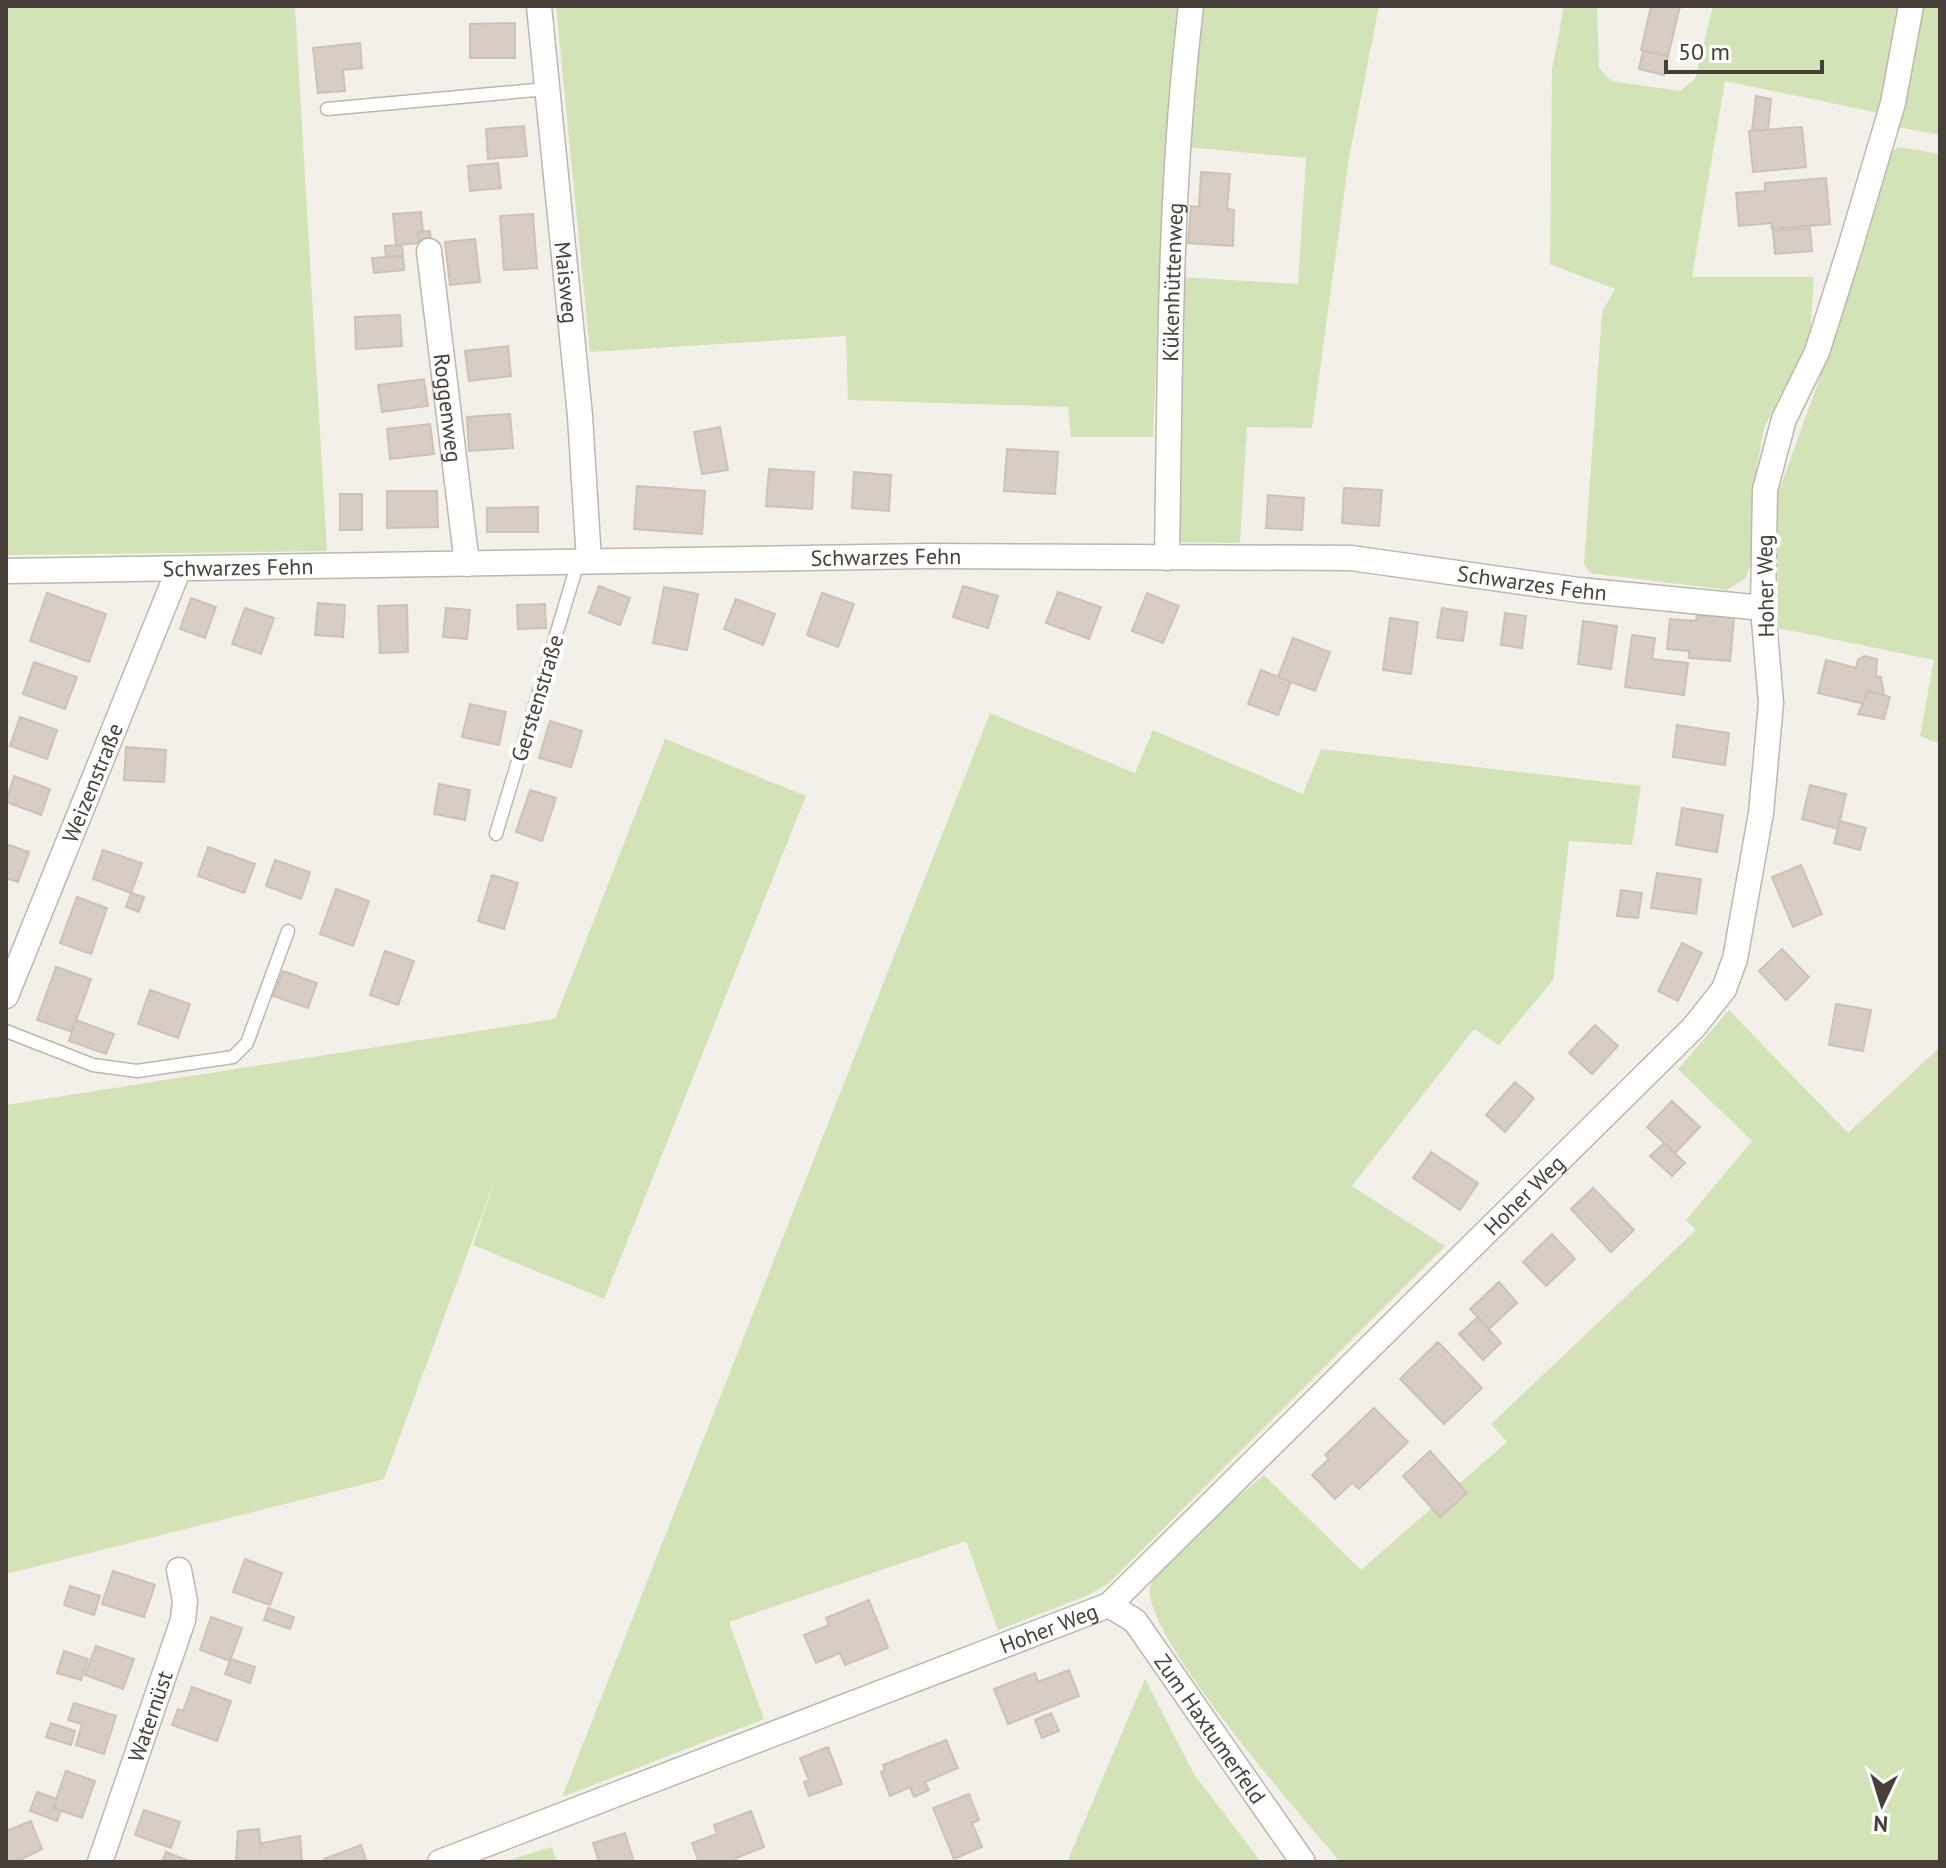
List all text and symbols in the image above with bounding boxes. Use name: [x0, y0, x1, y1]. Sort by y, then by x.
scale bar: [1666, 24, 1822, 74]
text: 50 m: [1678, 36, 1730, 67]
street label: Kükenhüttenweg: [1156, 202, 1189, 362]
street label: Maisweg: [549, 240, 585, 325]
street label: Roggenweg: [428, 352, 469, 464]
street label: Hoher Weg: [1750, 534, 1780, 638]
street label: Schwarzes Fehn: [810, 542, 961, 572]
street label: Schwarzes Fehn: [162, 552, 314, 582]
street label: Schwarzes Fehn: [1456, 559, 1608, 607]
street label: Gerstenstraße: [504, 631, 570, 765]
street label: Weizenstraße: [56, 719, 129, 847]
street label: Hoher Weg: [1478, 1149, 1570, 1241]
street label: Hoher Weg: [996, 1597, 1102, 1660]
street label: Zum Haxtumerfeld: [1148, 1649, 1272, 1809]
street label: Waternüst: [121, 1666, 179, 1766]
north arrow: [1842, 1764, 1922, 1844]
text: N: [1872, 1809, 1889, 1838]

